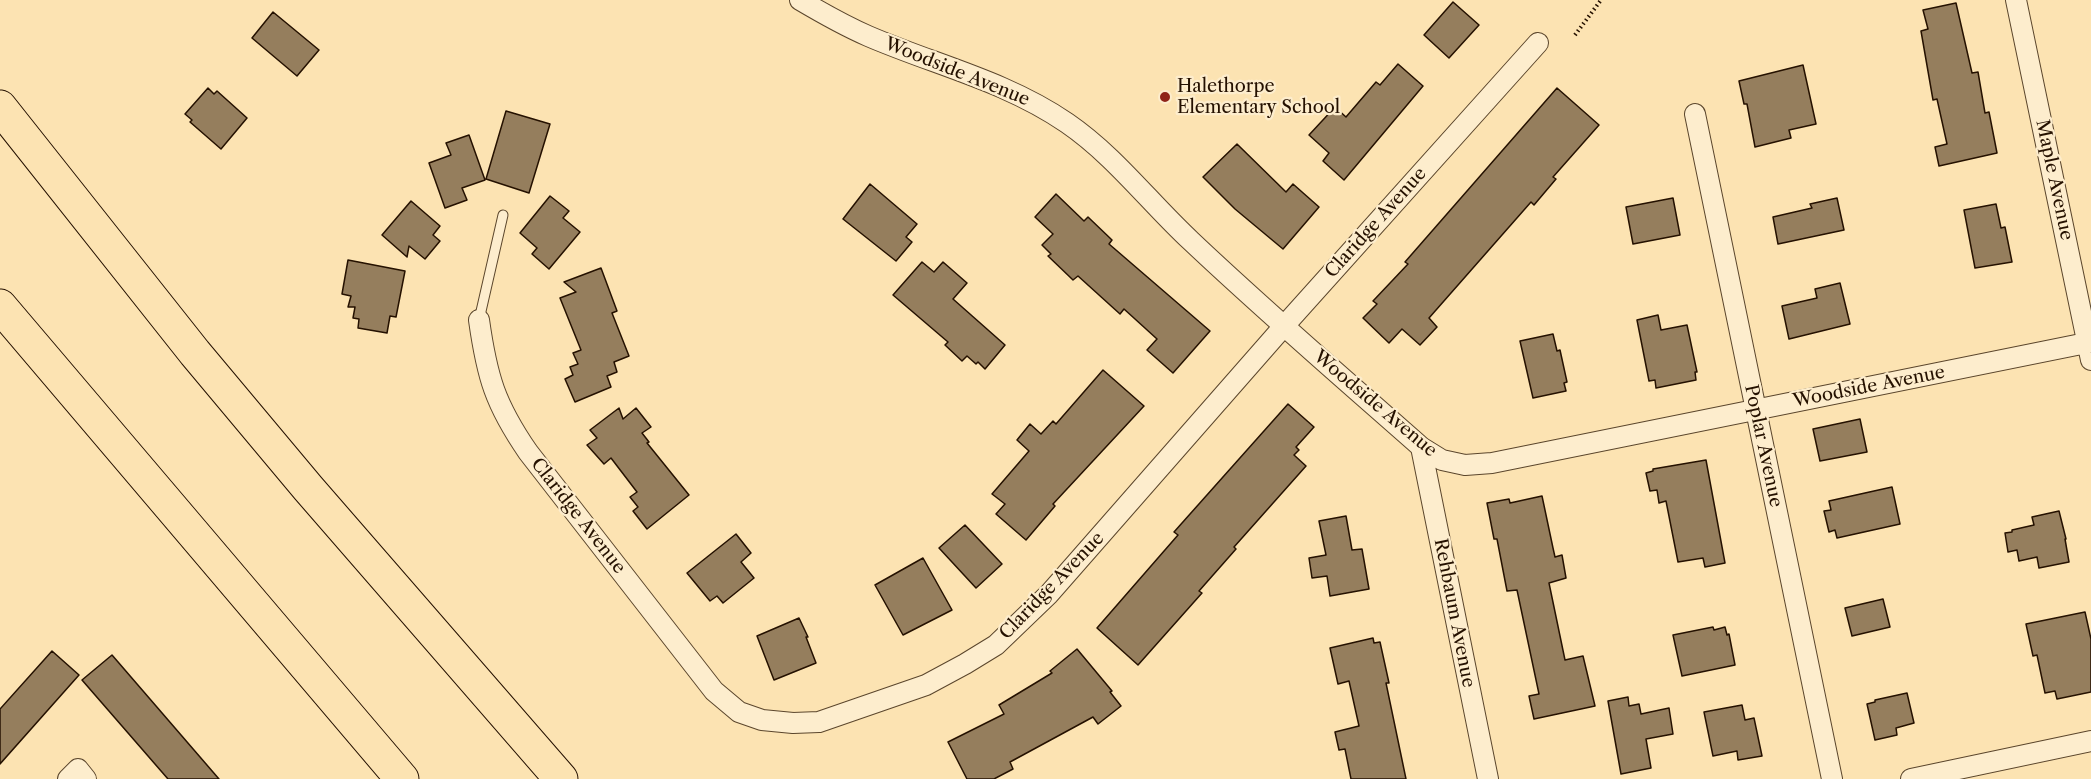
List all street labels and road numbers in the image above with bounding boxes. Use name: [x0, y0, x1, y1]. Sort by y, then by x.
street label: Woodside Avenue: [881, 33, 1033, 111]
street label: Maple Avenue: [2031, 118, 2077, 242]
street label: Claridge Avenue: [1321, 163, 1431, 283]
street label: Woodside Avenue: [1309, 346, 1441, 462]
street label: Woodside Avenue: [1791, 362, 1947, 412]
street label: Poplar Avenue: [1739, 383, 1787, 509]
street label: Claridge Avenue: [526, 454, 630, 578]
street label: Claridge Avenue: [995, 528, 1109, 644]
street label: Rehbaum Avenue: [1429, 537, 1479, 689]

